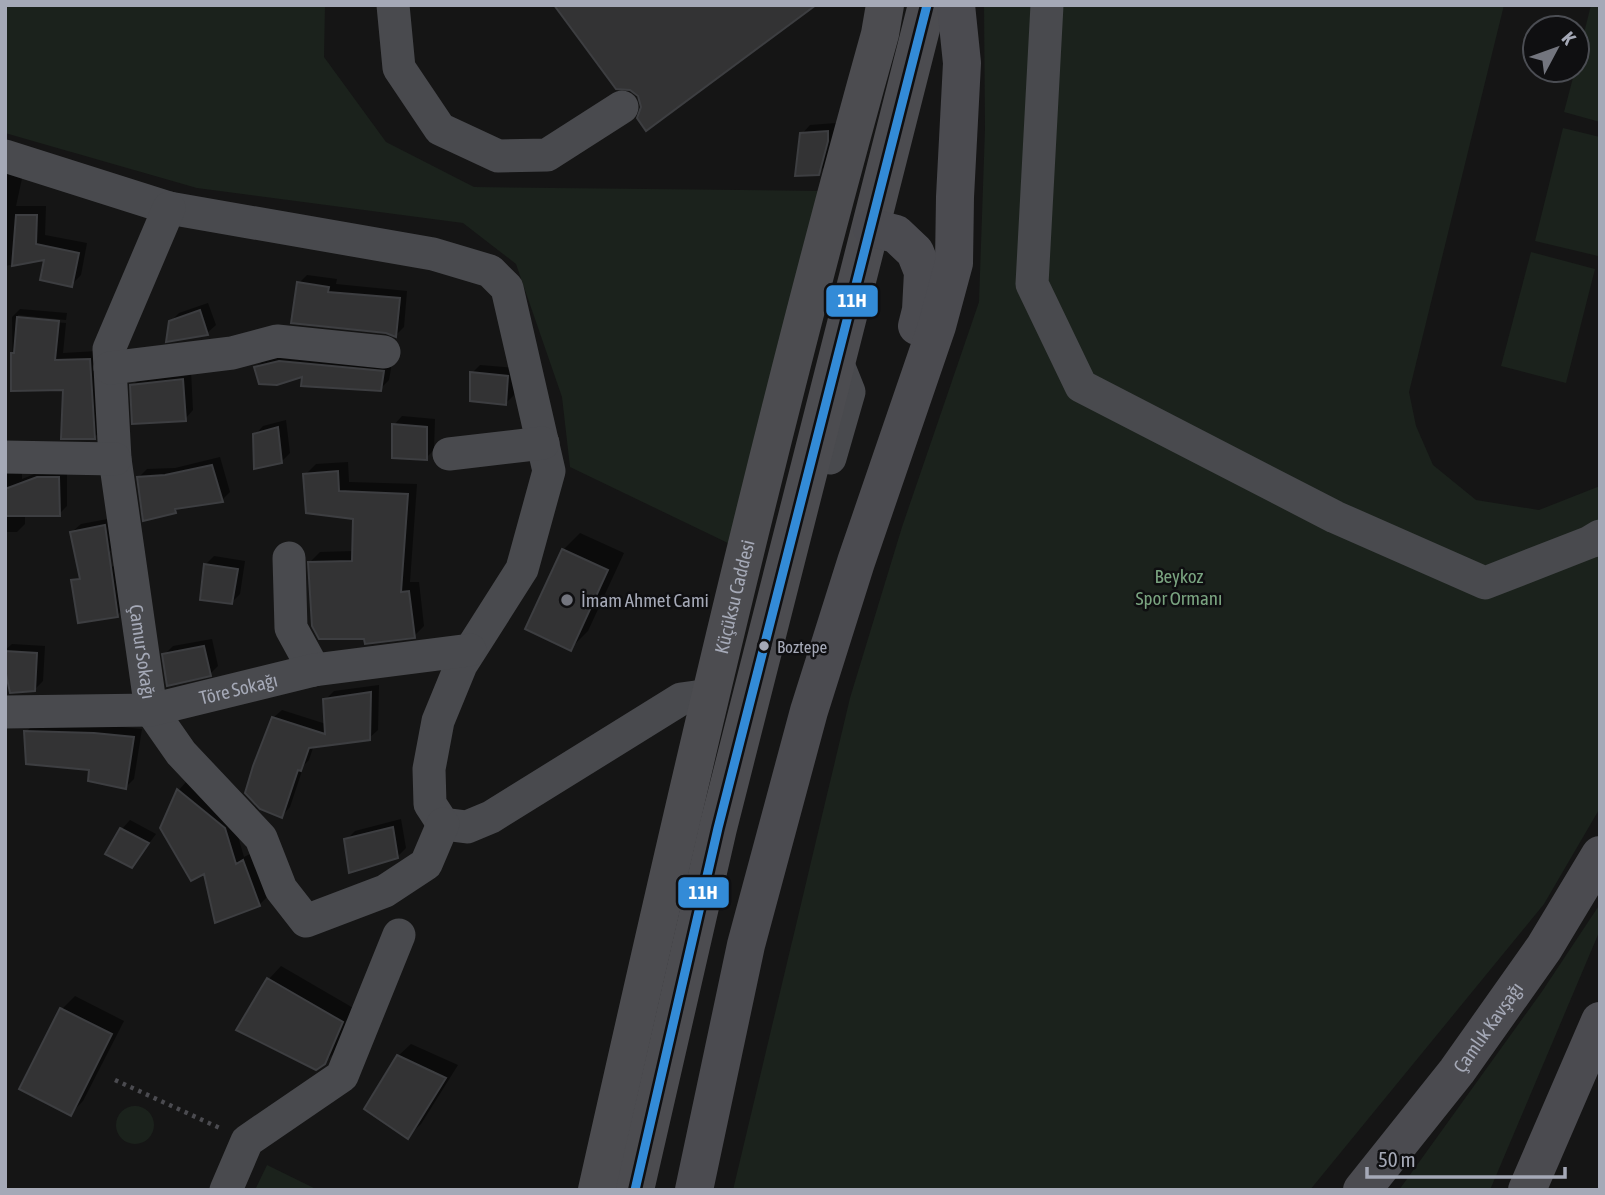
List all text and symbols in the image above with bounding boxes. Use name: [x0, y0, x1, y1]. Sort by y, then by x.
north arrow: [1521, 14, 1591, 84]
text: K: [1557, 27, 1581, 49]
line badge: 11H: [825, 284, 879, 318]
text: 11H: [838, 289, 866, 311]
street label: Küçüksu Caddesi: [710, 537, 759, 656]
park label: Beykoz Spor Ormanı: [1136, 565, 1222, 609]
place label: İmam Ahmet Cami: [581, 589, 709, 611]
marker: İmam Ahmet Cami: [559, 592, 575, 608]
street label: Çamur Sokağı: [125, 603, 160, 700]
place label: Boztepe: [777, 637, 827, 657]
marker: Boztepe: [757, 639, 771, 653]
street label: Töre Sokağı: [197, 668, 280, 709]
line badge: 11H: [677, 876, 730, 909]
text: 11H: [689, 881, 717, 903]
street label: Çamlık Kavşağı: [1449, 978, 1527, 1076]
scale bar: [1367, 1136, 1565, 1180]
text: 50 m: [1378, 1147, 1416, 1171]

